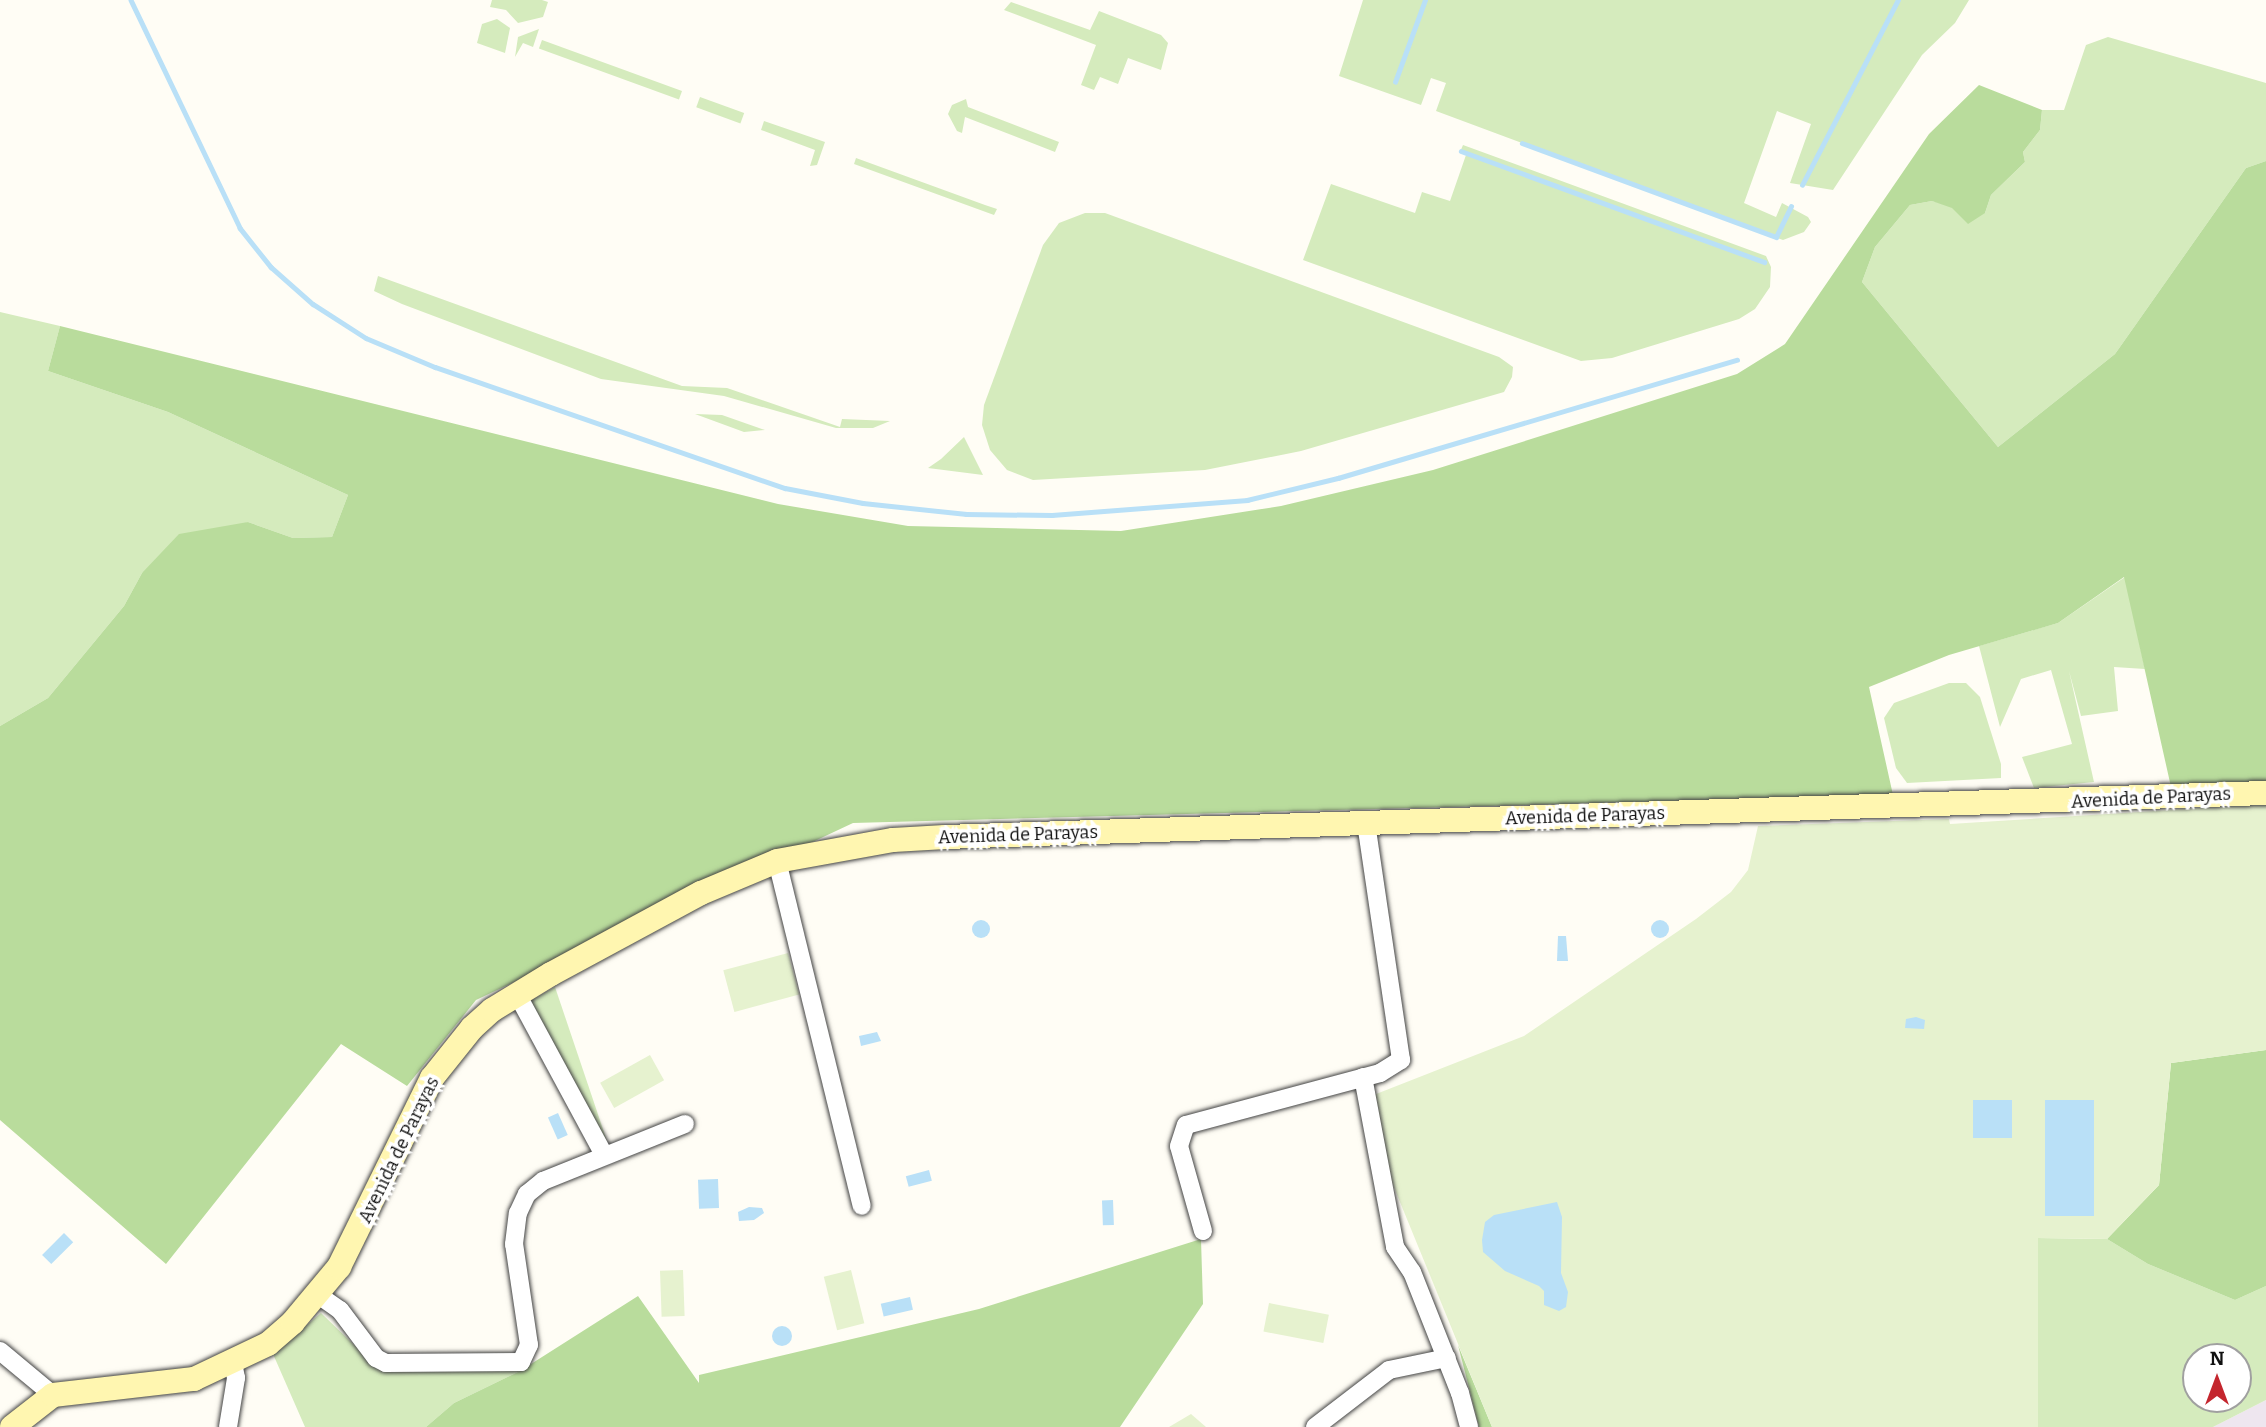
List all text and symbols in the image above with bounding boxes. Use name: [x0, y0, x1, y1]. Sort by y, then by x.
street label: Avenida de Parayas: [2071, 783, 2231, 813]
street label: Avenida de Parayas: [1505, 802, 1665, 830]
street label: Avenida de Parayas: [938, 821, 1098, 849]
street label: Avenida de Parayas: [354, 1073, 444, 1227]
north arrow: [2182, 1343, 2252, 1413]
text: N: [2210, 1347, 2224, 1370]

